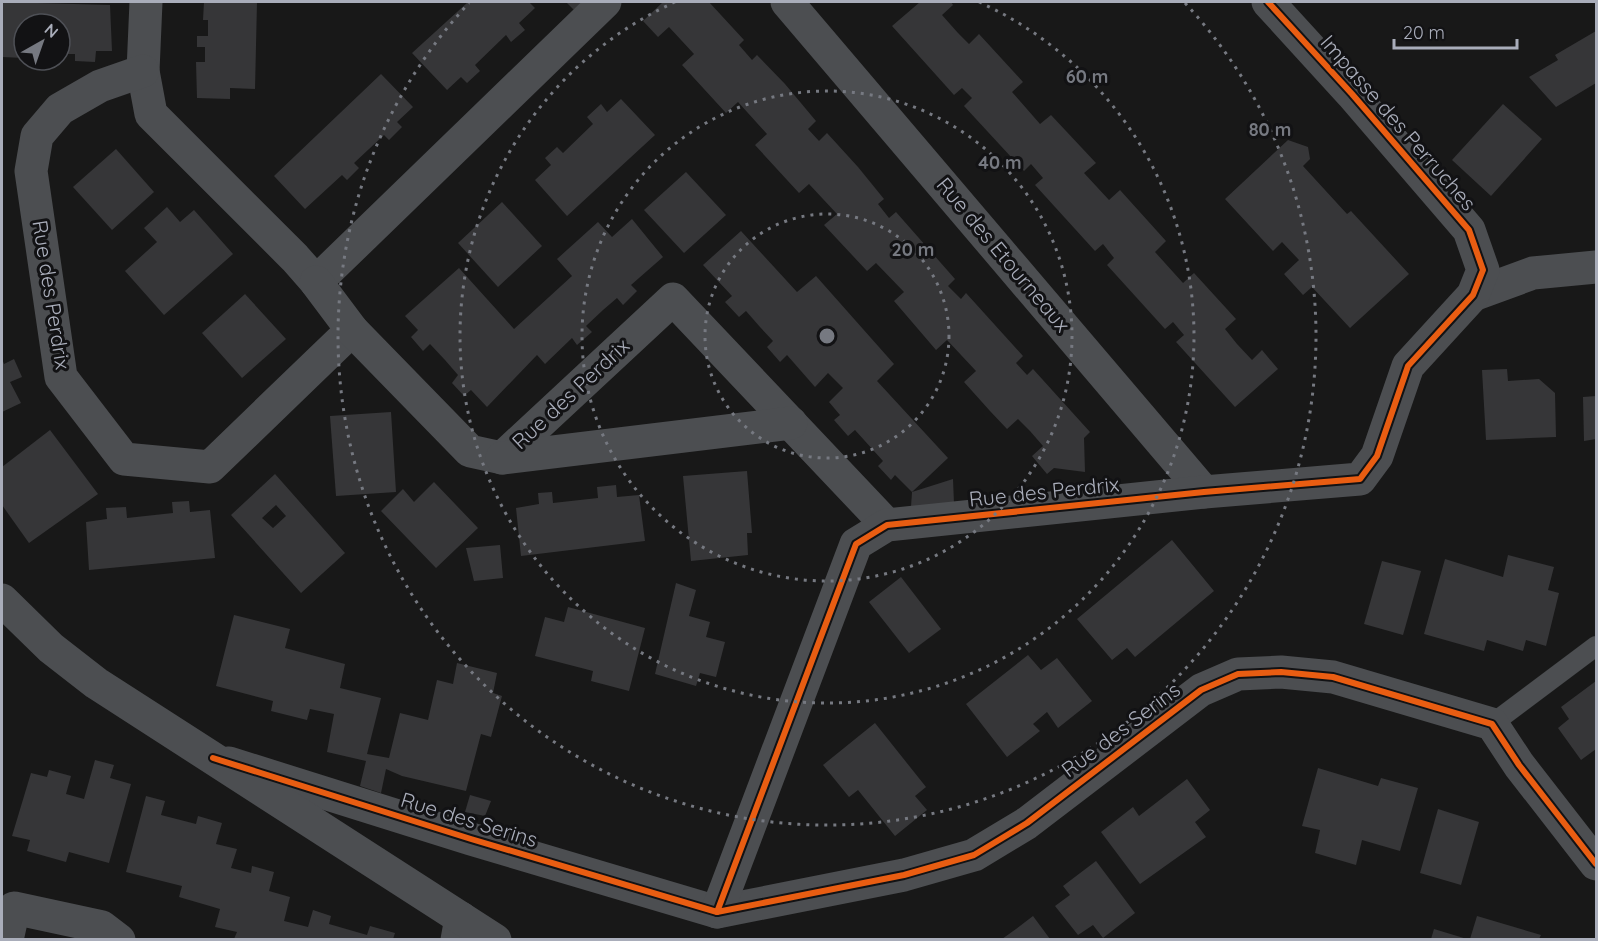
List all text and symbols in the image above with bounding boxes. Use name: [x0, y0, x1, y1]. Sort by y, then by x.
north arrow: [12, 12, 72, 72]
scale bar: [1394, 12, 1517, 50]
text: N: [41, 19, 63, 42]
text: 20 m: [1403, 21, 1445, 44]
street label: Impasse des Perruches: [1315, 29, 1482, 215]
text: 60 m: [1066, 65, 1108, 88]
text: 80 m: [1249, 118, 1291, 141]
text: 40 m: [978, 151, 1022, 174]
street label: Rue des Etourneaux: [931, 172, 1076, 337]
street label: Rue des Perdrix: [27, 218, 77, 371]
text: 20 m: [892, 238, 934, 261]
centre of rings: [817, 326, 837, 346]
street label: Rue des Perdrix: [506, 332, 634, 454]
street label: Rue des Perdrix: [968, 470, 1120, 512]
street label: Rue des Serins: [1056, 676, 1185, 782]
street label: Rue des Serins: [398, 786, 541, 852]

